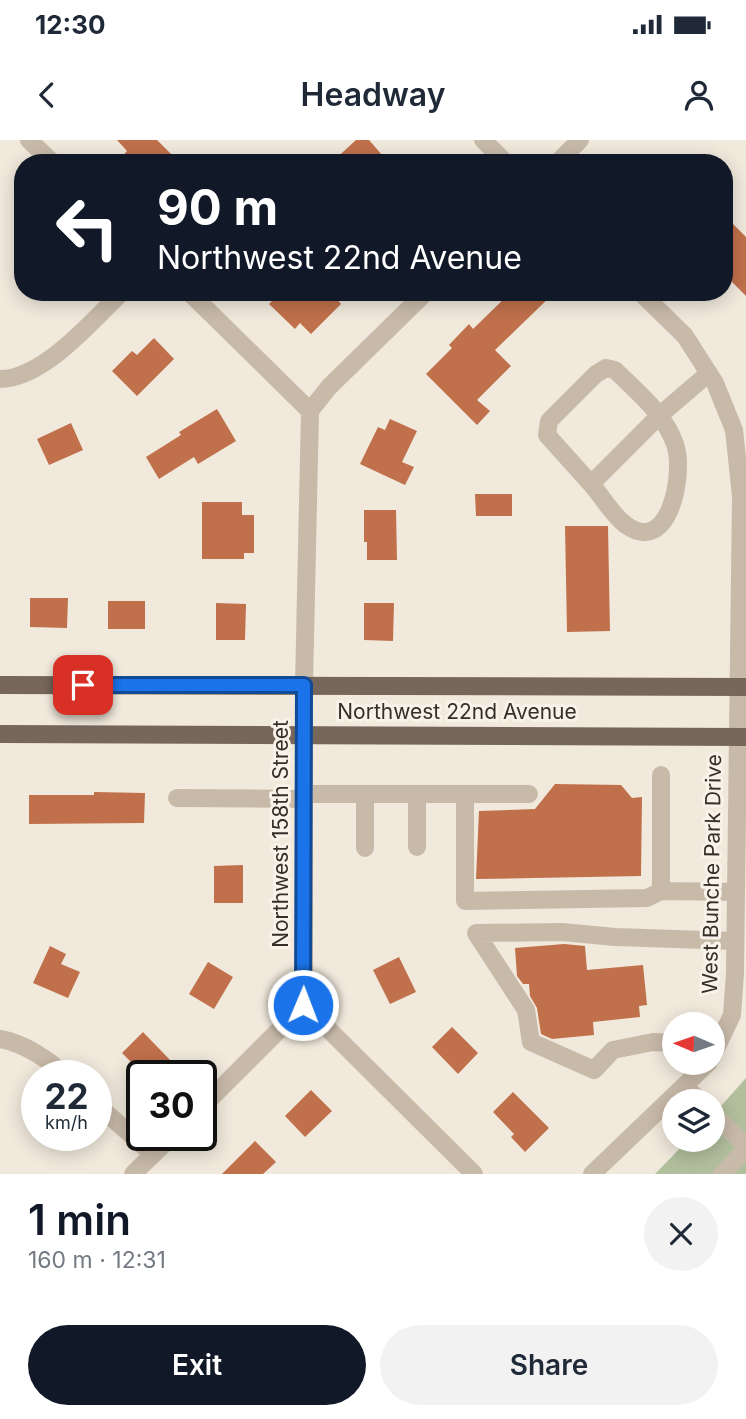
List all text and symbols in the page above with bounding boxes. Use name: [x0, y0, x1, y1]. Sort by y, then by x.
text: 12:30: [35, 9, 106, 40]
text: Headway: [301, 75, 445, 114]
icon: back: [28, 76, 66, 114]
icon: person: [680, 76, 718, 114]
text: 90 m: [157, 178, 278, 237]
icon: left: [42, 182, 133, 273]
text: Northwest 22nd Avenue: [157, 238, 522, 277]
pin: [53, 655, 113, 715]
icon: arrive: [64, 666, 102, 704]
street label: Northwest 22nd Avenue: [337, 699, 577, 724]
street label: Northwest 158th Street: [268, 720, 293, 948]
street label: West Bunche Park Drive: [697, 754, 726, 994]
position arrow: [266, 968, 340, 1042]
north arrow: [662, 1012, 724, 1074]
map controls: [662, 1012, 725, 1152]
speed limit sign: 30: [126, 1060, 217, 1151]
text: 22: [44, 1075, 89, 1117]
button: layers: [662, 1089, 725, 1152]
text: km/h: [45, 1112, 88, 1133]
text: 1 min: [28, 1194, 131, 1245]
button: close: [644, 1197, 718, 1271]
text: 160 m · 12:31: [28, 1246, 166, 1274]
button: Exit: [28, 1325, 366, 1405]
button: Share: [380, 1325, 718, 1405]

